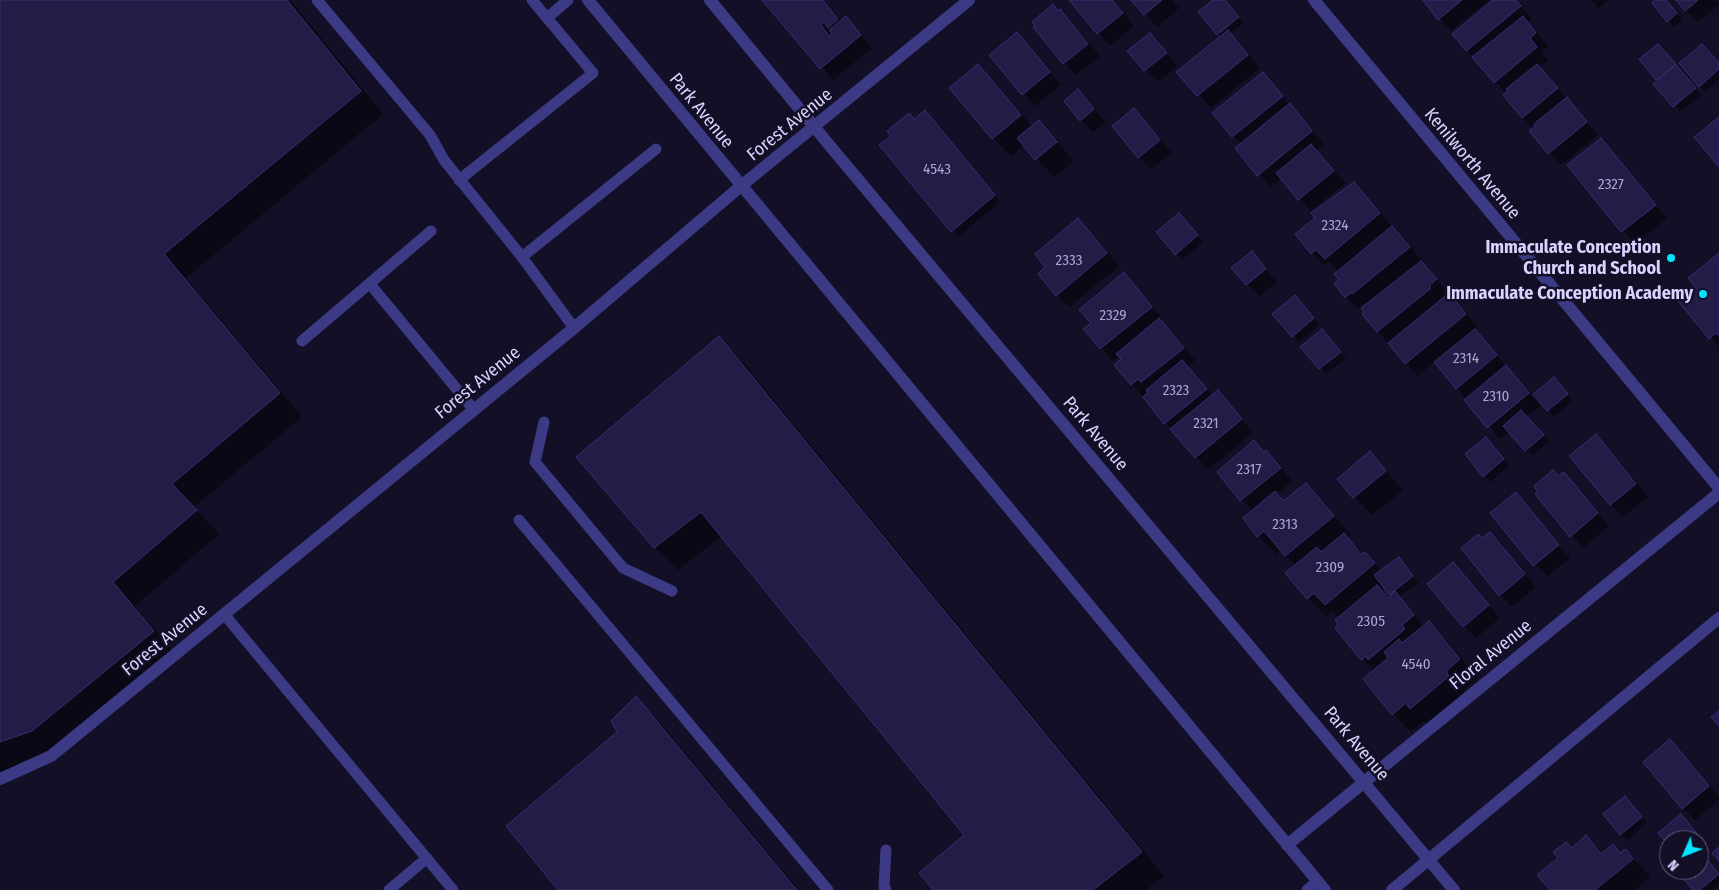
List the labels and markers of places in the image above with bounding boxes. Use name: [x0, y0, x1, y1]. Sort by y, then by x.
place label: Immaculate Conception Church and School: [1486, 237, 1661, 280]
marker: Immaculate Conception Church and School: [1665, 252, 1677, 264]
place label: Immaculate Conception Academy: [1446, 283, 1693, 305]
marker: Immaculate Conception Academy: [1697, 288, 1709, 300]

